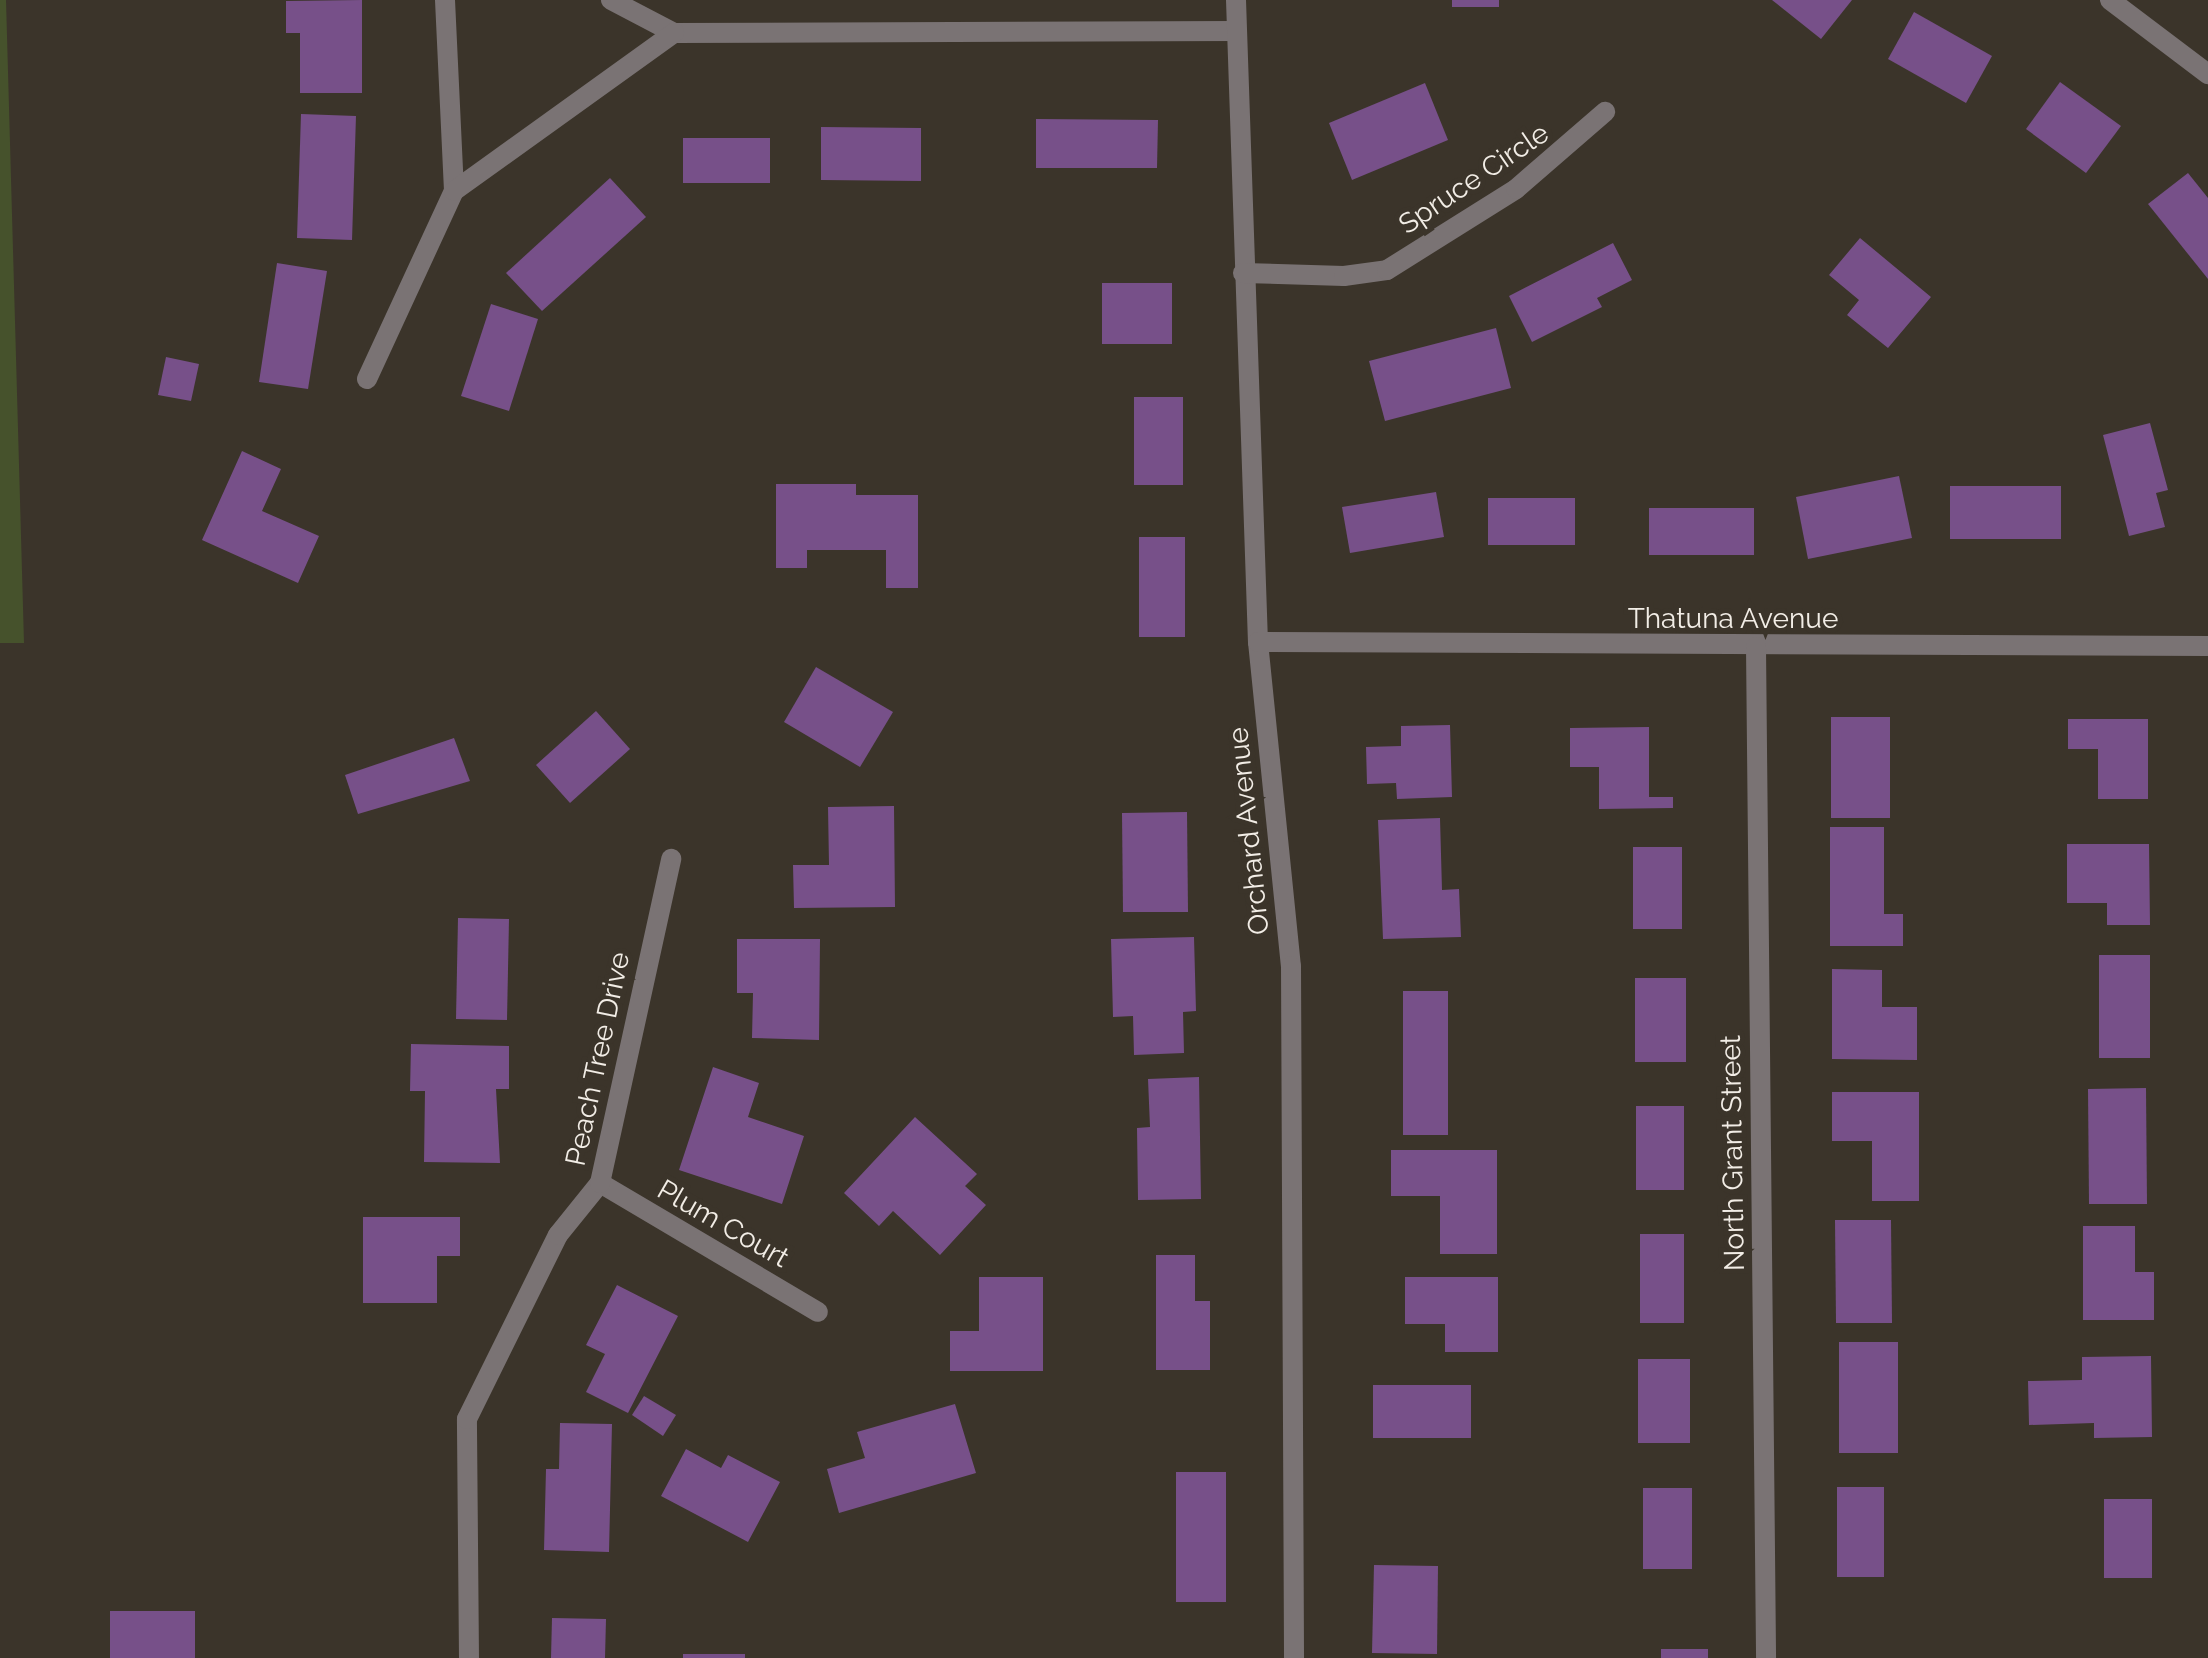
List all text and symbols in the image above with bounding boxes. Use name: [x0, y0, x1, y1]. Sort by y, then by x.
street label: Spruce Circle: [1393, 117, 1555, 241]
street label: Thatuna Avenue: [1627, 602, 1839, 636]
street label: Orchard Avenue: [1221, 725, 1277, 937]
street label: Peach Tree Drive: [559, 949, 637, 1169]
street label: North Grant Street: [1714, 1035, 1752, 1271]
street label: Plum Court: [651, 1173, 795, 1275]

